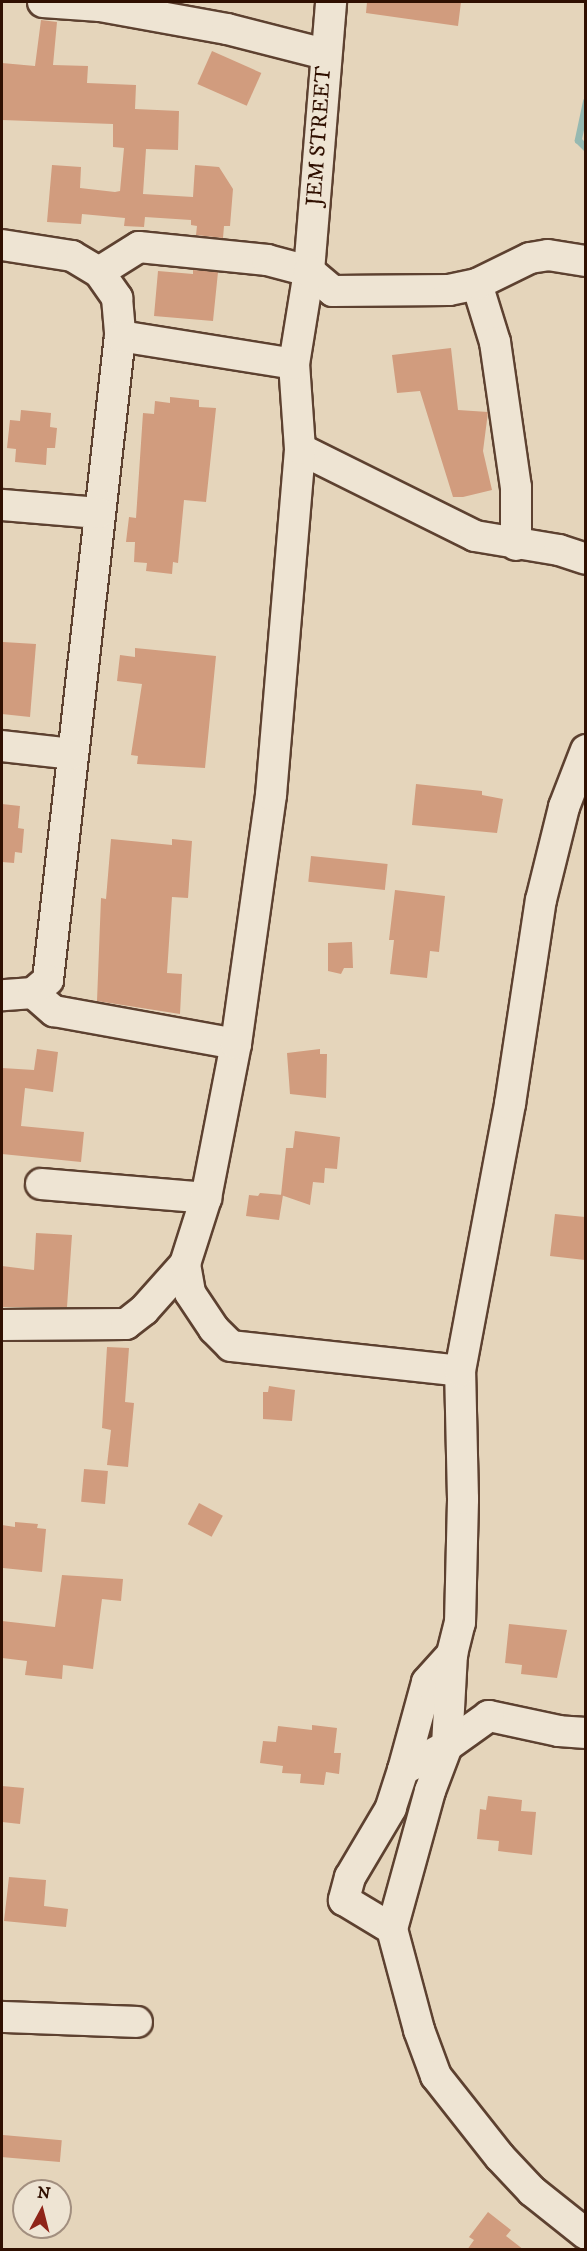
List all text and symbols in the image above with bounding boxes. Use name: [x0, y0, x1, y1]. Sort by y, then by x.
street label: JEM STREET: [301, 65, 337, 207]
north arrow: [12, 2179, 72, 2239]
text: N: [36, 2182, 52, 2204]

